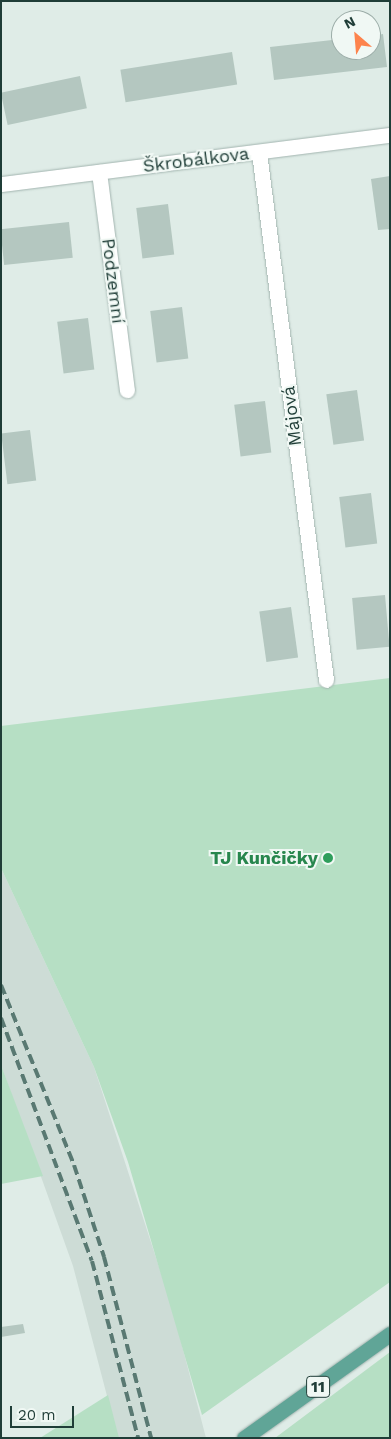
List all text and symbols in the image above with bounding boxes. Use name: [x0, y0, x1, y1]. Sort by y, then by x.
north arrow: [331, 10, 381, 60]
text: N: [341, 13, 358, 32]
street label: Škrobálkova: [142, 143, 250, 177]
street label: Podzemní: [97, 237, 129, 325]
street label: Májová: [278, 385, 306, 447]
place label: TJ Kunčičky: [210, 847, 318, 869]
marker: TJ Kunčičky: [322, 852, 334, 864]
road number: 11: [306, 1374, 330, 1400]
scale bar: [12, 1396, 76, 1428]
text: 20 m: [18, 1406, 56, 1424]

